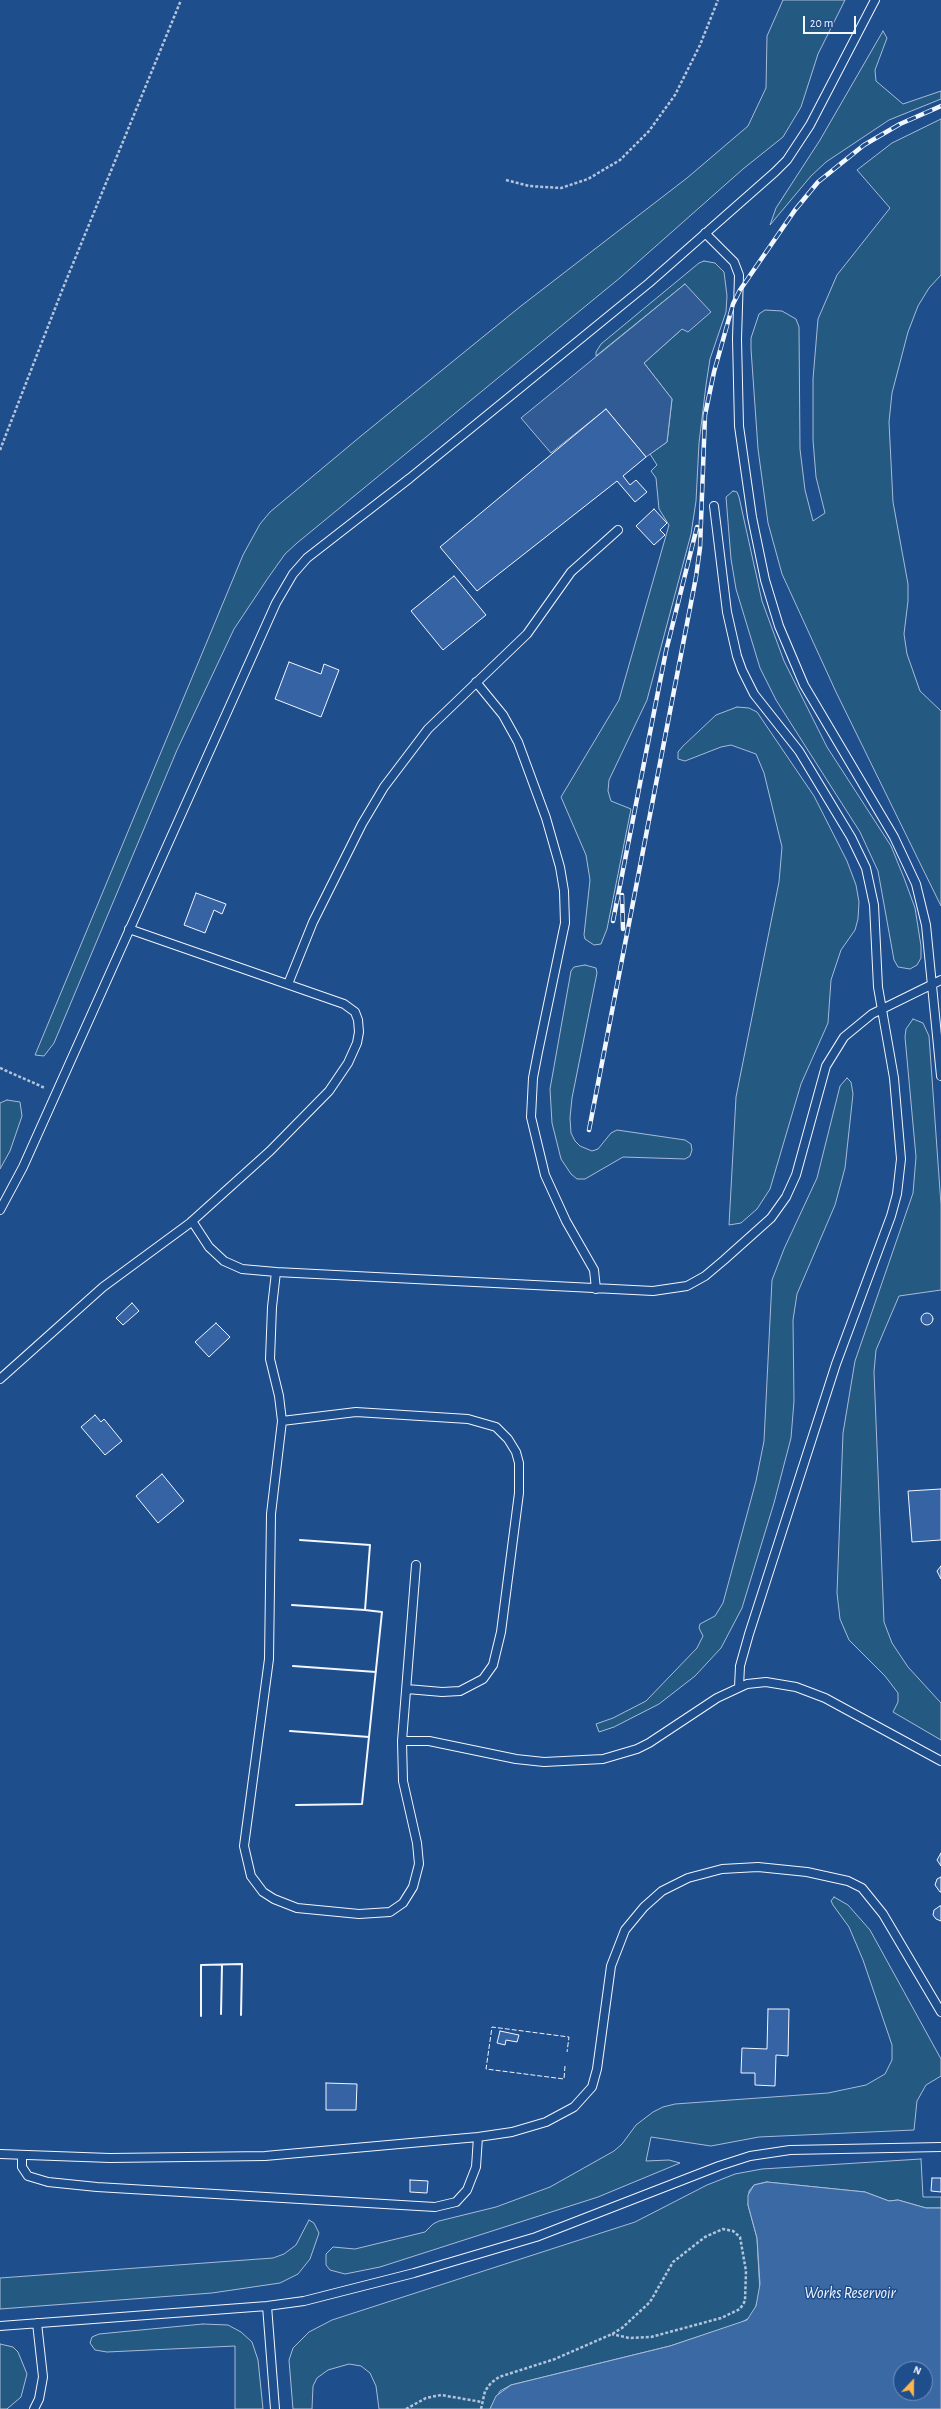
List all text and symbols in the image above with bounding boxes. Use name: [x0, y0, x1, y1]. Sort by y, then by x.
scale bar: [805, 8, 858, 34]
text: 20 m: [810, 17, 833, 29]
water label: Works Reservoir: [804, 2283, 896, 2303]
north arrow: [893, 2361, 933, 2401]
text: N: [912, 2364, 923, 2377]

